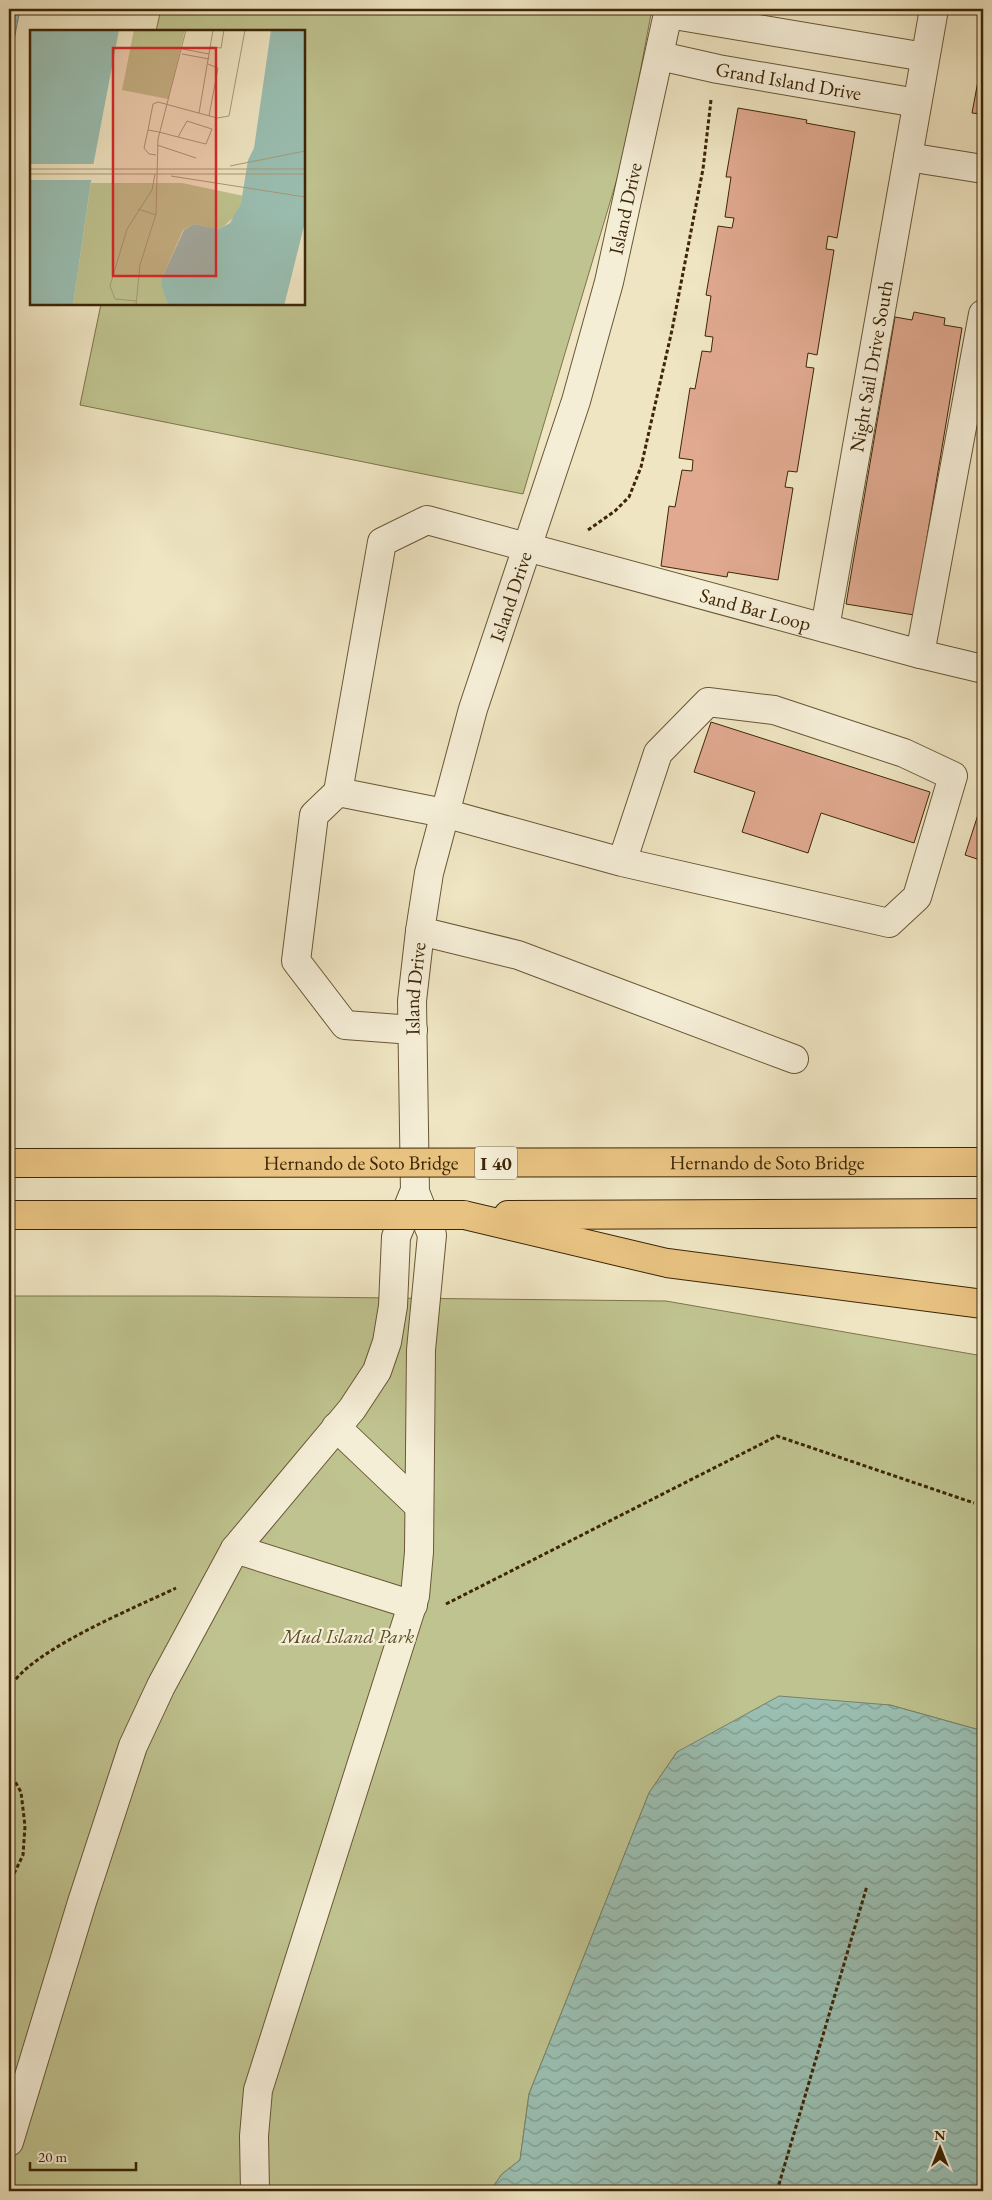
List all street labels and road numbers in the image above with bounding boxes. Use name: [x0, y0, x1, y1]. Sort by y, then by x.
street label: Grand Island Drive: [714, 56, 864, 106]
street label: Island Drive: [602, 160, 648, 257]
street label: Night Sail Drive South: [843, 278, 899, 454]
street label: Island Drive: [483, 548, 538, 645]
street label: Sand Bar Loop: [697, 582, 814, 637]
street label: Island Drive: [399, 940, 432, 1035]
road number: I 40: [475, 1146, 517, 1180]
street label: Hernando de Soto Bridge: [669, 1149, 865, 1175]
street label: Hernando de Soto Bridge: [263, 1150, 459, 1176]

